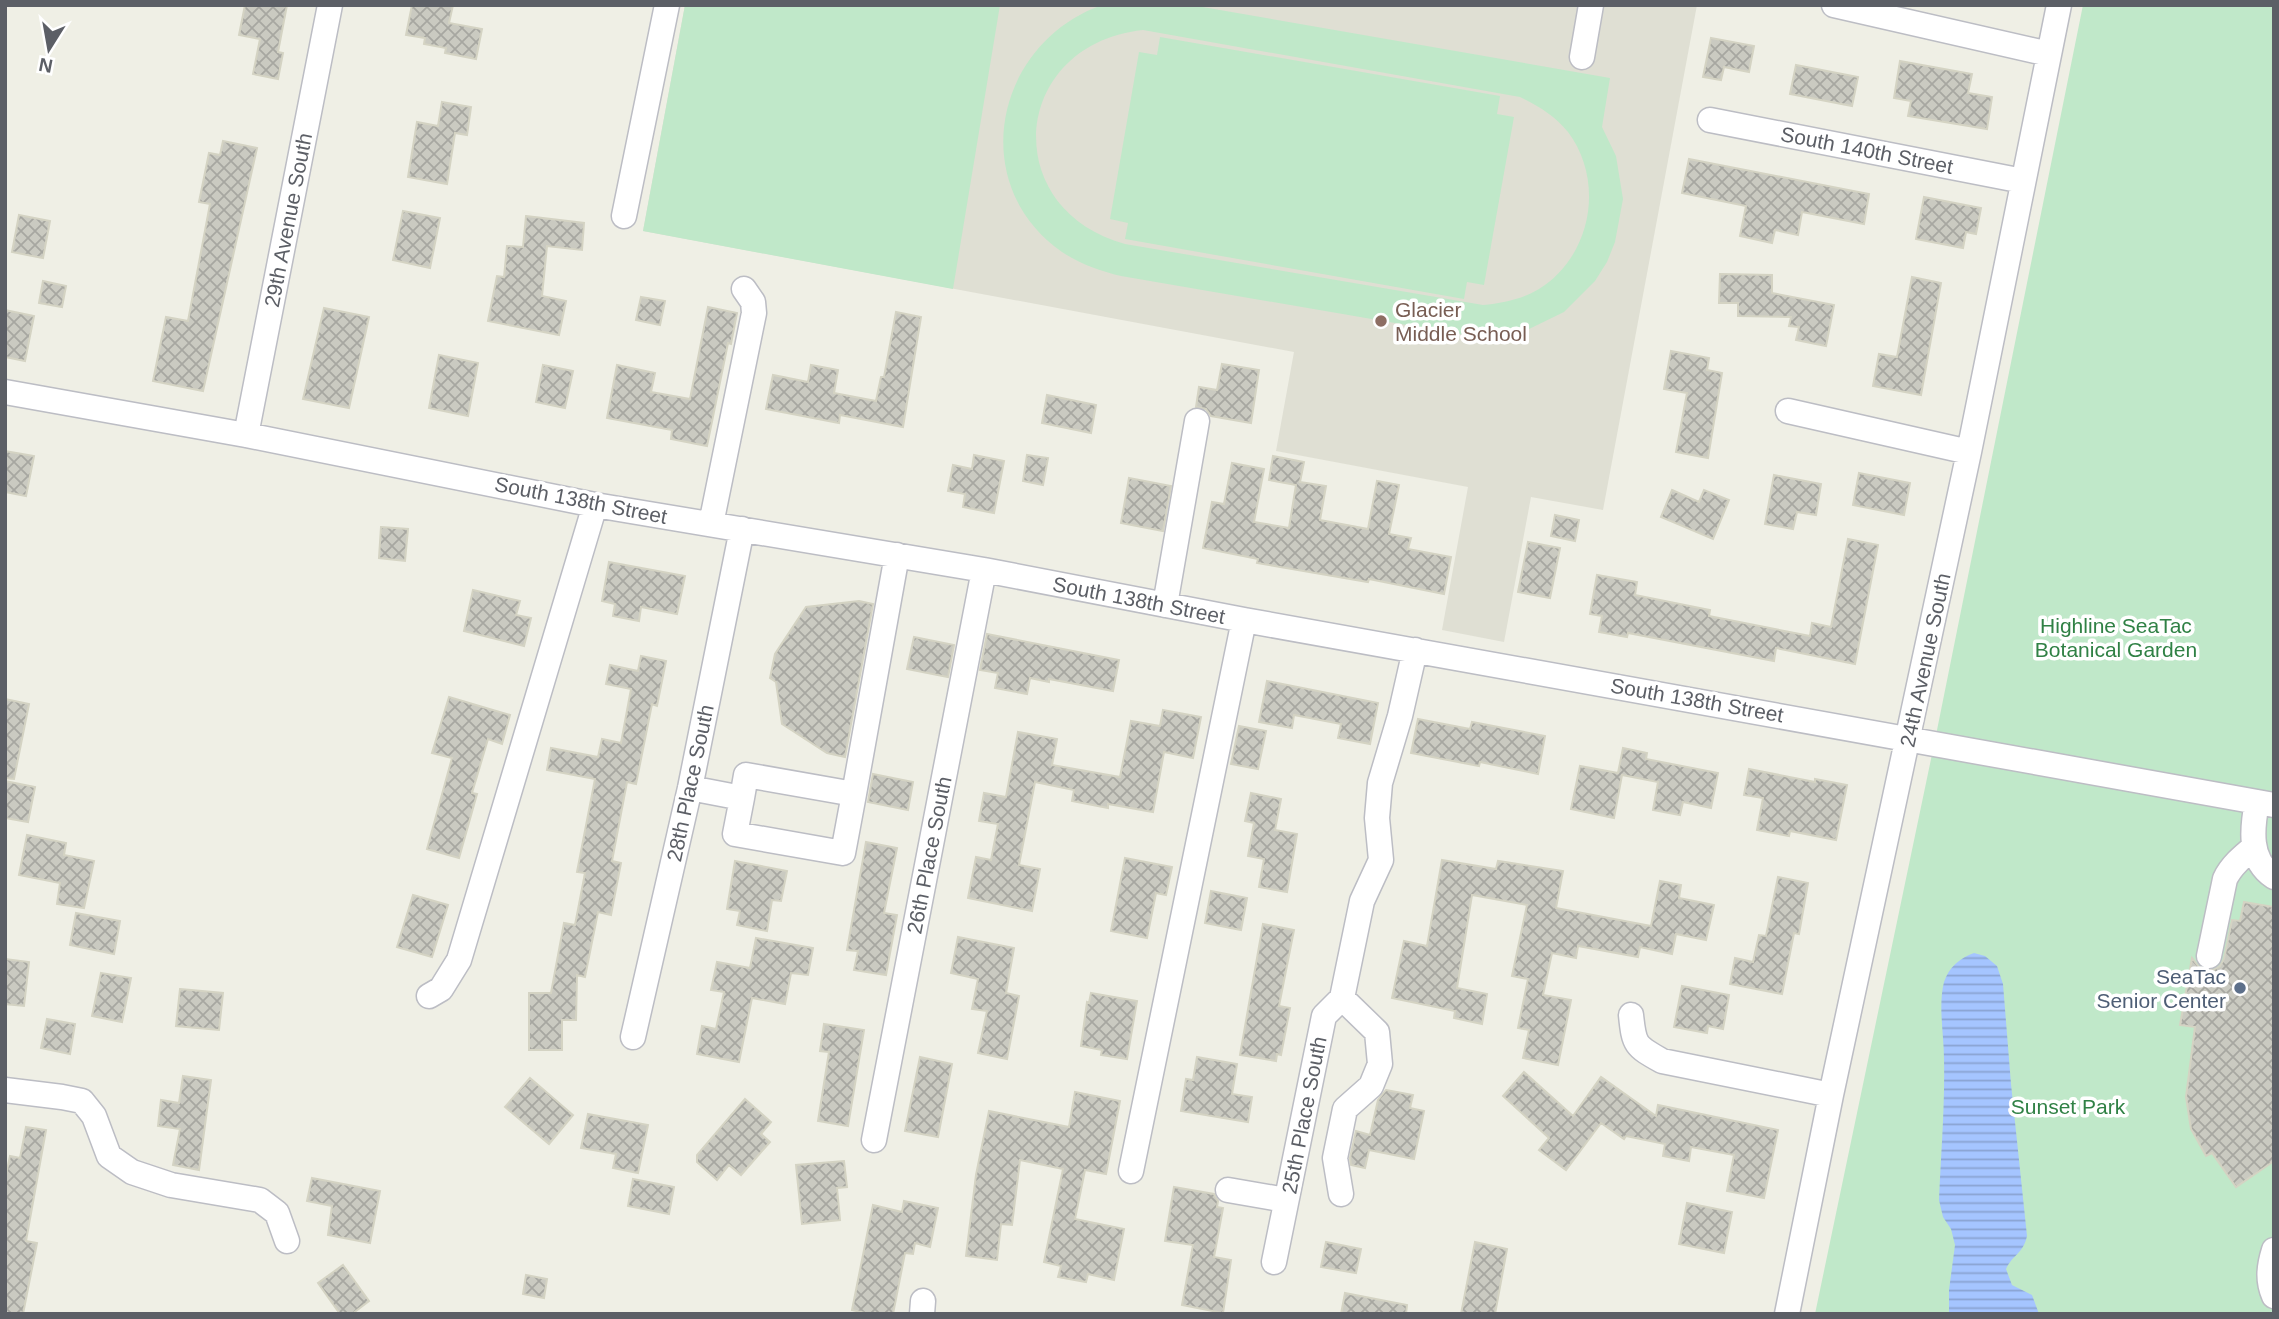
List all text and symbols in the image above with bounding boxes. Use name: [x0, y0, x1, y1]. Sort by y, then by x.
north arrow: [14, 14, 84, 84]
text: N: [37, 54, 55, 77]
street label: South 140th Street: [1779, 122, 1955, 178]
street label: 29th Avenue South: [260, 131, 316, 309]
place label: Glacier Middle School: [1395, 298, 1527, 345]
marker: Glacier Middle School: [1373, 313, 1389, 329]
street label: South 138th Street: [493, 472, 669, 528]
street label: 24th Avenue South: [1895, 571, 1955, 749]
street label: South 138th Street: [1051, 572, 1227, 628]
park label: Highline SeaTac Botanical Garden: [2035, 614, 2197, 661]
street label: South 138th Street: [1609, 673, 1785, 727]
street label: 28th Place South: [662, 702, 718, 864]
street label: 26th Place South: [902, 774, 956, 936]
place label: SeaTac Senior Center: [2096, 965, 2226, 1012]
marker: SeaTac Senior Center: [2232, 980, 2248, 996]
street label: 25th Place South: [1277, 1034, 1331, 1196]
park label: Sunset Park: [2011, 1095, 2126, 1118]

